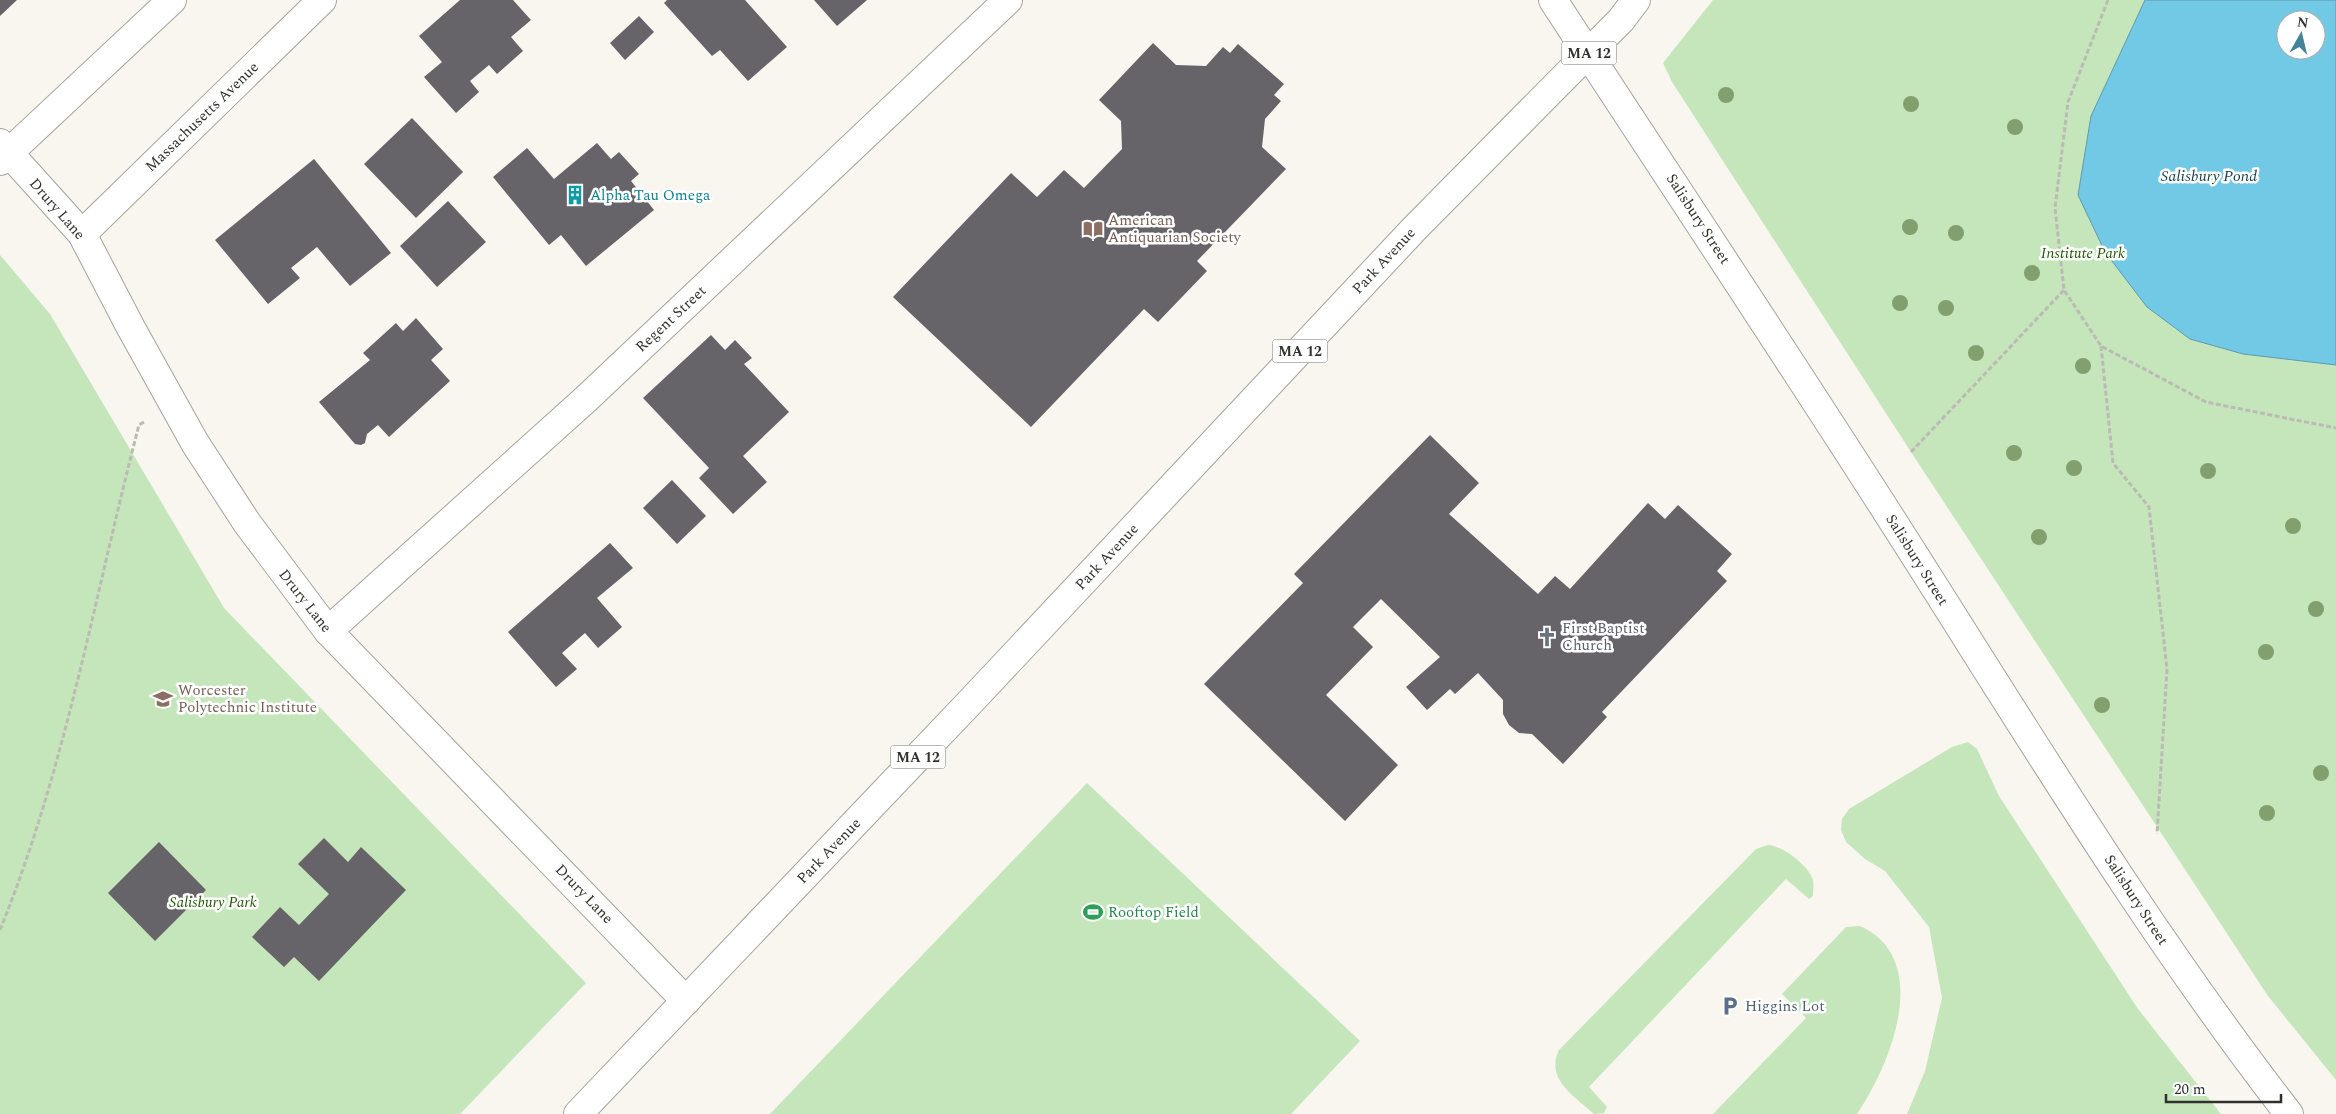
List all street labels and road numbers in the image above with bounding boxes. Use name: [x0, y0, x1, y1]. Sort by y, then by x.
road number: MA 12: [1562, 42, 1616, 64]
street label: Massachusetts Avenue: [140, 57, 264, 177]
street label: Salisbury Street: [1660, 169, 1736, 269]
street label: Drury Lane: [23, 173, 91, 245]
street label: Park Avenue: [1347, 222, 1421, 300]
street label: Regent Street: [630, 280, 712, 358]
road number: MA 12: [1272, 340, 1328, 362]
street label: Salisbury Street: [1880, 510, 1954, 610]
street label: Park Avenue: [1070, 518, 1144, 596]
street label: Drury Lane: [273, 564, 337, 638]
road number: MA 12: [890, 746, 946, 769]
street label: Park Avenue: [791, 813, 867, 889]
street label: Salisbury Street: [2098, 850, 2174, 950]
street label: Drury Lane: [549, 859, 619, 929]

